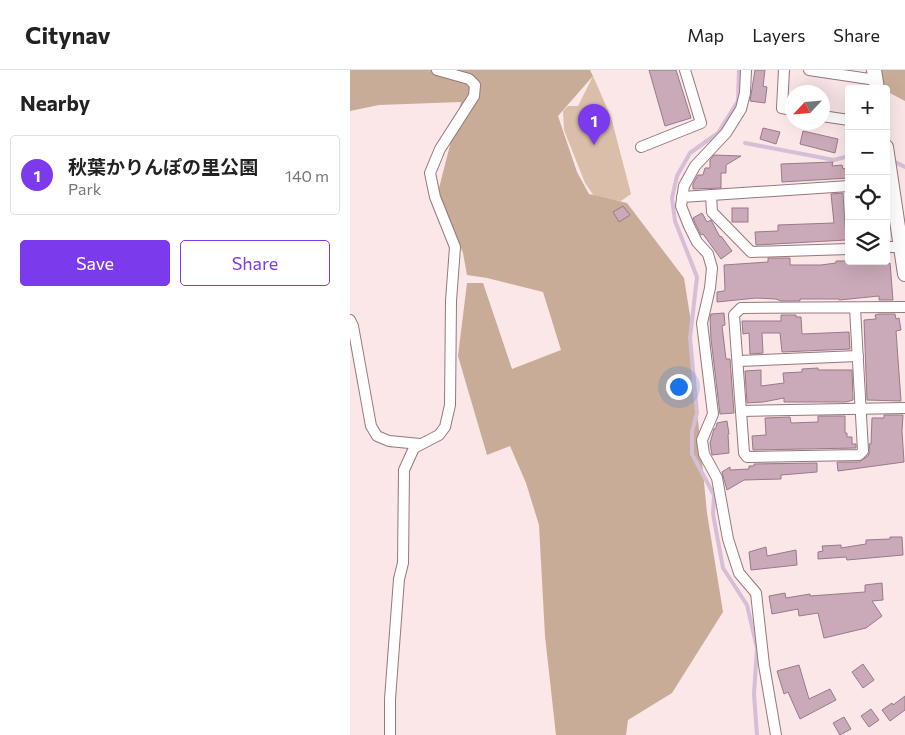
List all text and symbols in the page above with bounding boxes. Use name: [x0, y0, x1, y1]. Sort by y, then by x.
text: Citynav: [25, 20, 111, 49]
text: Map: [687, 24, 724, 46]
text: Layers: [752, 24, 805, 46]
text: Share: [833, 24, 880, 46]
north arrow: [785, 85, 830, 130]
map controls: [845, 85, 890, 265]
button: +: [845, 85, 890, 130]
text: Nearby: [20, 90, 90, 115]
pin: 1: [578, 104, 610, 145]
button: −: [845, 130, 890, 175]
text: 秋葉かりんぽの里公園: [68, 155, 258, 178]
text: 1: [33, 166, 41, 185]
text: 140 m: [285, 166, 329, 185]
button: locate: [845, 175, 890, 220]
text: Park: [68, 179, 101, 198]
button: layers: [845, 220, 890, 265]
button: Save: [20, 240, 170, 286]
button: Share: [180, 240, 330, 286]
your location: [666, 374, 692, 400]

